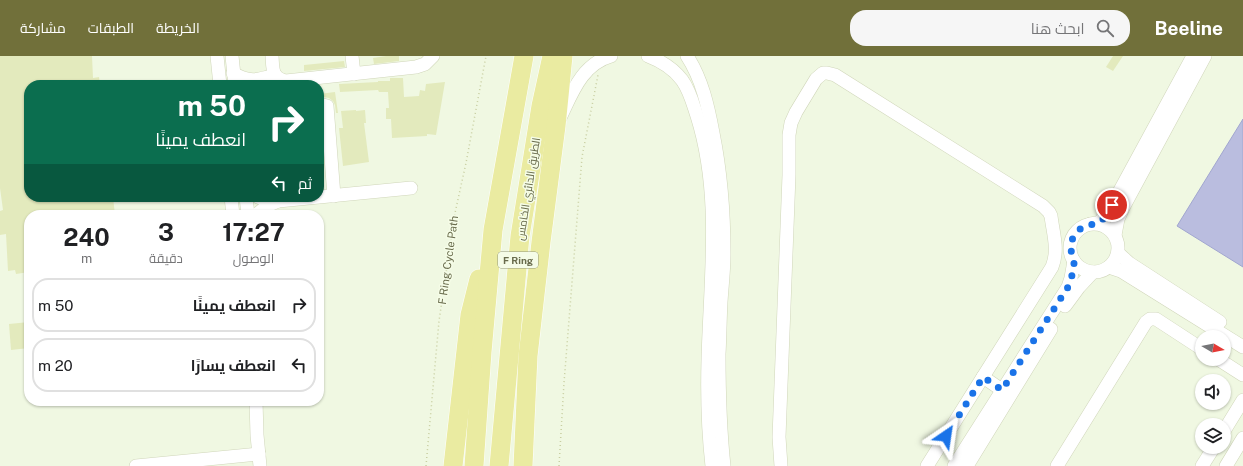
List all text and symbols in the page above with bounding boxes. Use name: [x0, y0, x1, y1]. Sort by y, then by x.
search box: [850, 10, 1130, 46]
icon: search: [1094, 17, 1116, 39]
text: Beeline: [1154, 17, 1223, 39]
text: مشاركة: [20, 20, 66, 36]
text: الطبقات: [88, 20, 134, 36]
text: الخريطة: [156, 20, 200, 36]
text: ابحث هنا: [1031, 20, 1084, 37]
text: 50 m: [178, 89, 246, 122]
icon: right: [260, 96, 312, 148]
text: انعطف يمينًا: [155, 129, 246, 150]
street label: الطريق الدائري الخامس: [514, 137, 545, 242]
icon: left: [268, 172, 290, 194]
text: ثم: [298, 175, 312, 192]
pin: [1095, 188, 1129, 222]
icon: arrive: [1101, 194, 1123, 216]
street label: F Ring Cycle Path: [436, 215, 460, 305]
text: 3: [158, 218, 174, 246]
text: 17:27: [222, 218, 285, 246]
text: 240: [63, 223, 110, 251]
text: m: [81, 251, 92, 266]
text: دقيقة: [149, 251, 183, 266]
text: الوصول: [233, 251, 274, 266]
road number: F Ring: [498, 252, 538, 268]
icon: right: [288, 294, 310, 316]
text: 50 m: [38, 297, 73, 314]
text: انعطف يمينًا: [193, 297, 276, 314]
north arrow: [1195, 330, 1231, 366]
map controls: [1195, 330, 1231, 454]
icon: left: [288, 354, 310, 376]
text: 20 m: [38, 357, 73, 374]
text: انعطف يسارًا: [191, 357, 276, 374]
button: sound: [1195, 374, 1231, 410]
position arrow: [925, 415, 967, 457]
button: layers: [1195, 418, 1231, 454]

